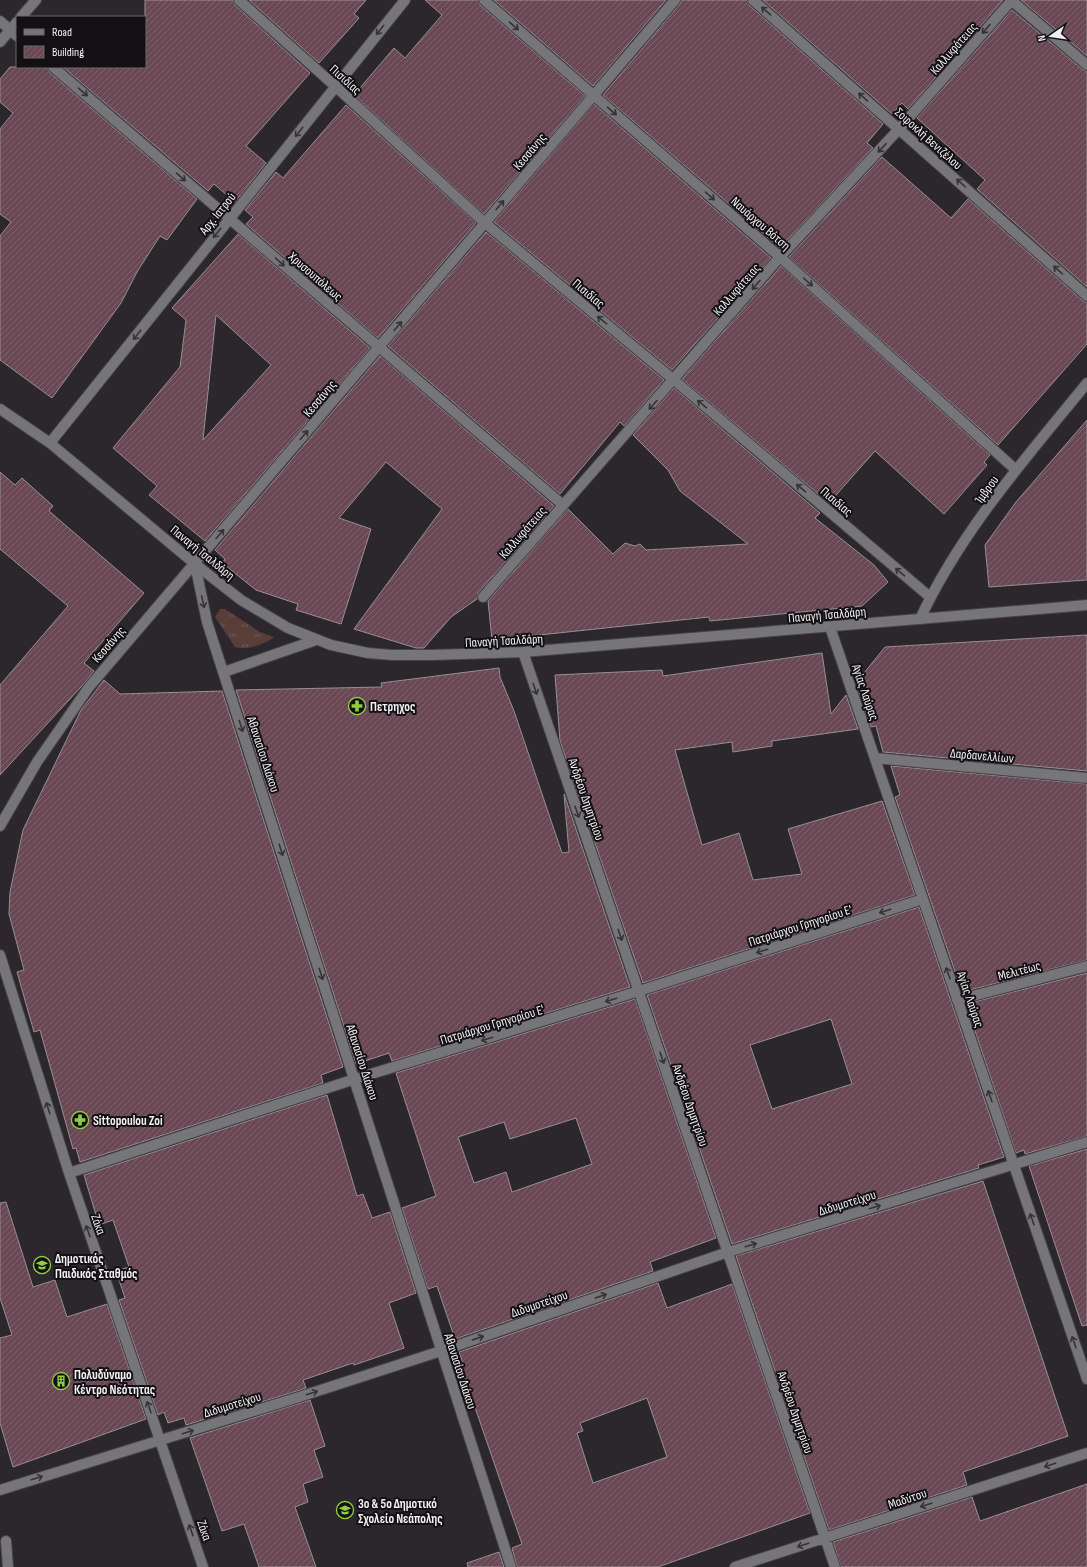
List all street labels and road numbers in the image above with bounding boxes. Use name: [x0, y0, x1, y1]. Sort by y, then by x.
street label: Καλλικράτειας: [927, 19, 981, 78]
street label: Πισιδίας: [326, 61, 365, 98]
street label: Σοφοκλή Βενιζέλου: [891, 104, 965, 173]
street label: Κεσσάνης: [510, 130, 550, 173]
street label: Αρχ. Ιατρού: [195, 189, 240, 239]
street label: Ναυάρχου Βότση: [727, 194, 793, 254]
street label: Χρυσουπόλεως: [284, 248, 346, 305]
street label: Καλλικράτειας: [710, 260, 764, 319]
street label: Πισιδίας: [569, 276, 608, 312]
street label: Κεσσάνης: [300, 377, 340, 420]
street label: Ίμβρου: [971, 472, 1002, 508]
street label: Πισιδίας: [817, 484, 856, 520]
street label: Καλλικράτειας: [496, 503, 550, 562]
street label: Παναγή Τσαλδάρη: [167, 522, 238, 584]
street label: Παναγή Τσαλδάρη: [787, 604, 867, 626]
street label: Κεσσάνης: [89, 623, 129, 666]
street label: Παναγή Τσαλδάρη: [465, 631, 543, 651]
street label: Αγίας Λαύρας: [848, 661, 882, 723]
street label: Αθανασίου Διάκου: [243, 713, 283, 794]
street label: Δαρδανελλίων: [949, 745, 1014, 767]
street label: Ανδρέου Δημητρίου: [564, 755, 608, 843]
street label: Πατριάρχου Γρηγορίου Ε': [747, 902, 854, 950]
street label: Μελιτέως: [996, 958, 1042, 984]
street label: Αγίας Λαύρας: [953, 968, 987, 1030]
street label: Πατριάρχου Γρηγορίου Ε': [438, 1002, 546, 1048]
street label: Αθανασίου Διάκου: [342, 1021, 382, 1102]
street label: Ανδρέου Δημητρίου: [668, 1061, 712, 1149]
street label: Διδυμοτείχου: [817, 1187, 878, 1219]
street label: Ζάκα: [87, 1212, 109, 1237]
street label: Διδυμοτείχου: [509, 1287, 570, 1321]
street label: Αθανασίου Διάκου: [440, 1330, 480, 1411]
street label: Ανδρέου Δημητρίου: [773, 1368, 817, 1456]
street label: Διδυμοτείχου: [202, 1389, 263, 1421]
street label: Μαδύτου: [886, 1485, 929, 1513]
street label: Ζάκα: [193, 1518, 215, 1543]

